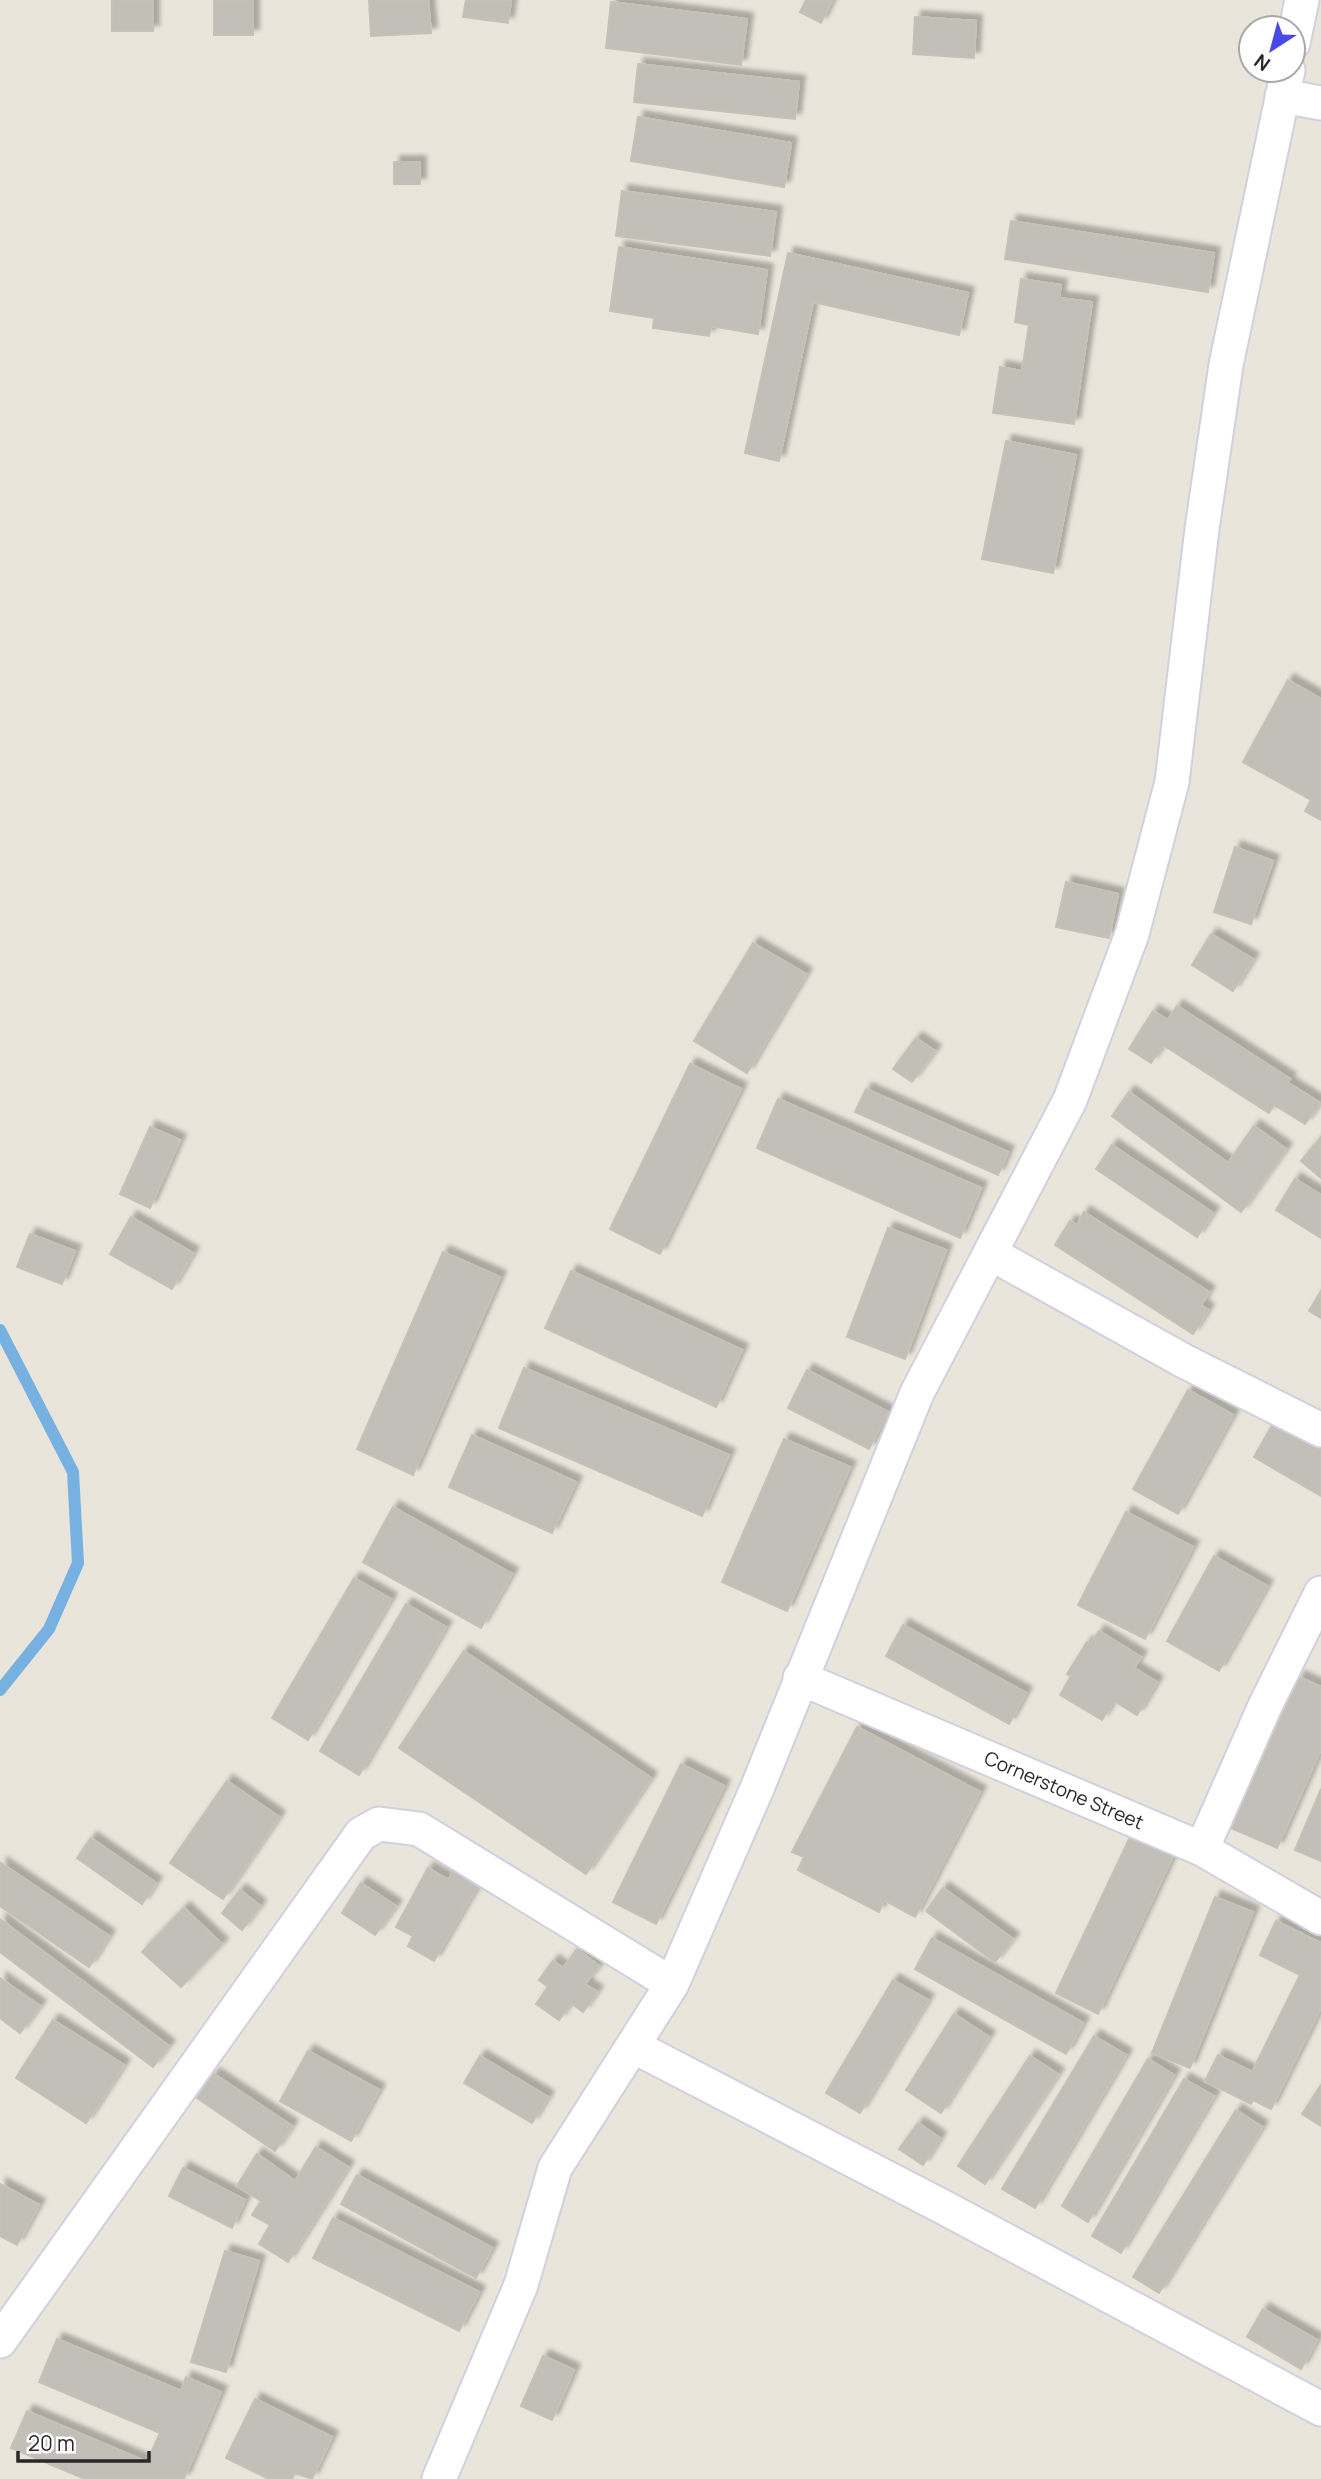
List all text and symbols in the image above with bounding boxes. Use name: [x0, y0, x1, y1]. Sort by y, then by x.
north arrow: [1237, 14, 1307, 84]
text: N: [1249, 48, 1275, 77]
street label: Cornerstone Street: [980, 1745, 1148, 1835]
scale bar: [18, 2420, 149, 2464]
text: 20 m: [28, 2429, 75, 2457]

